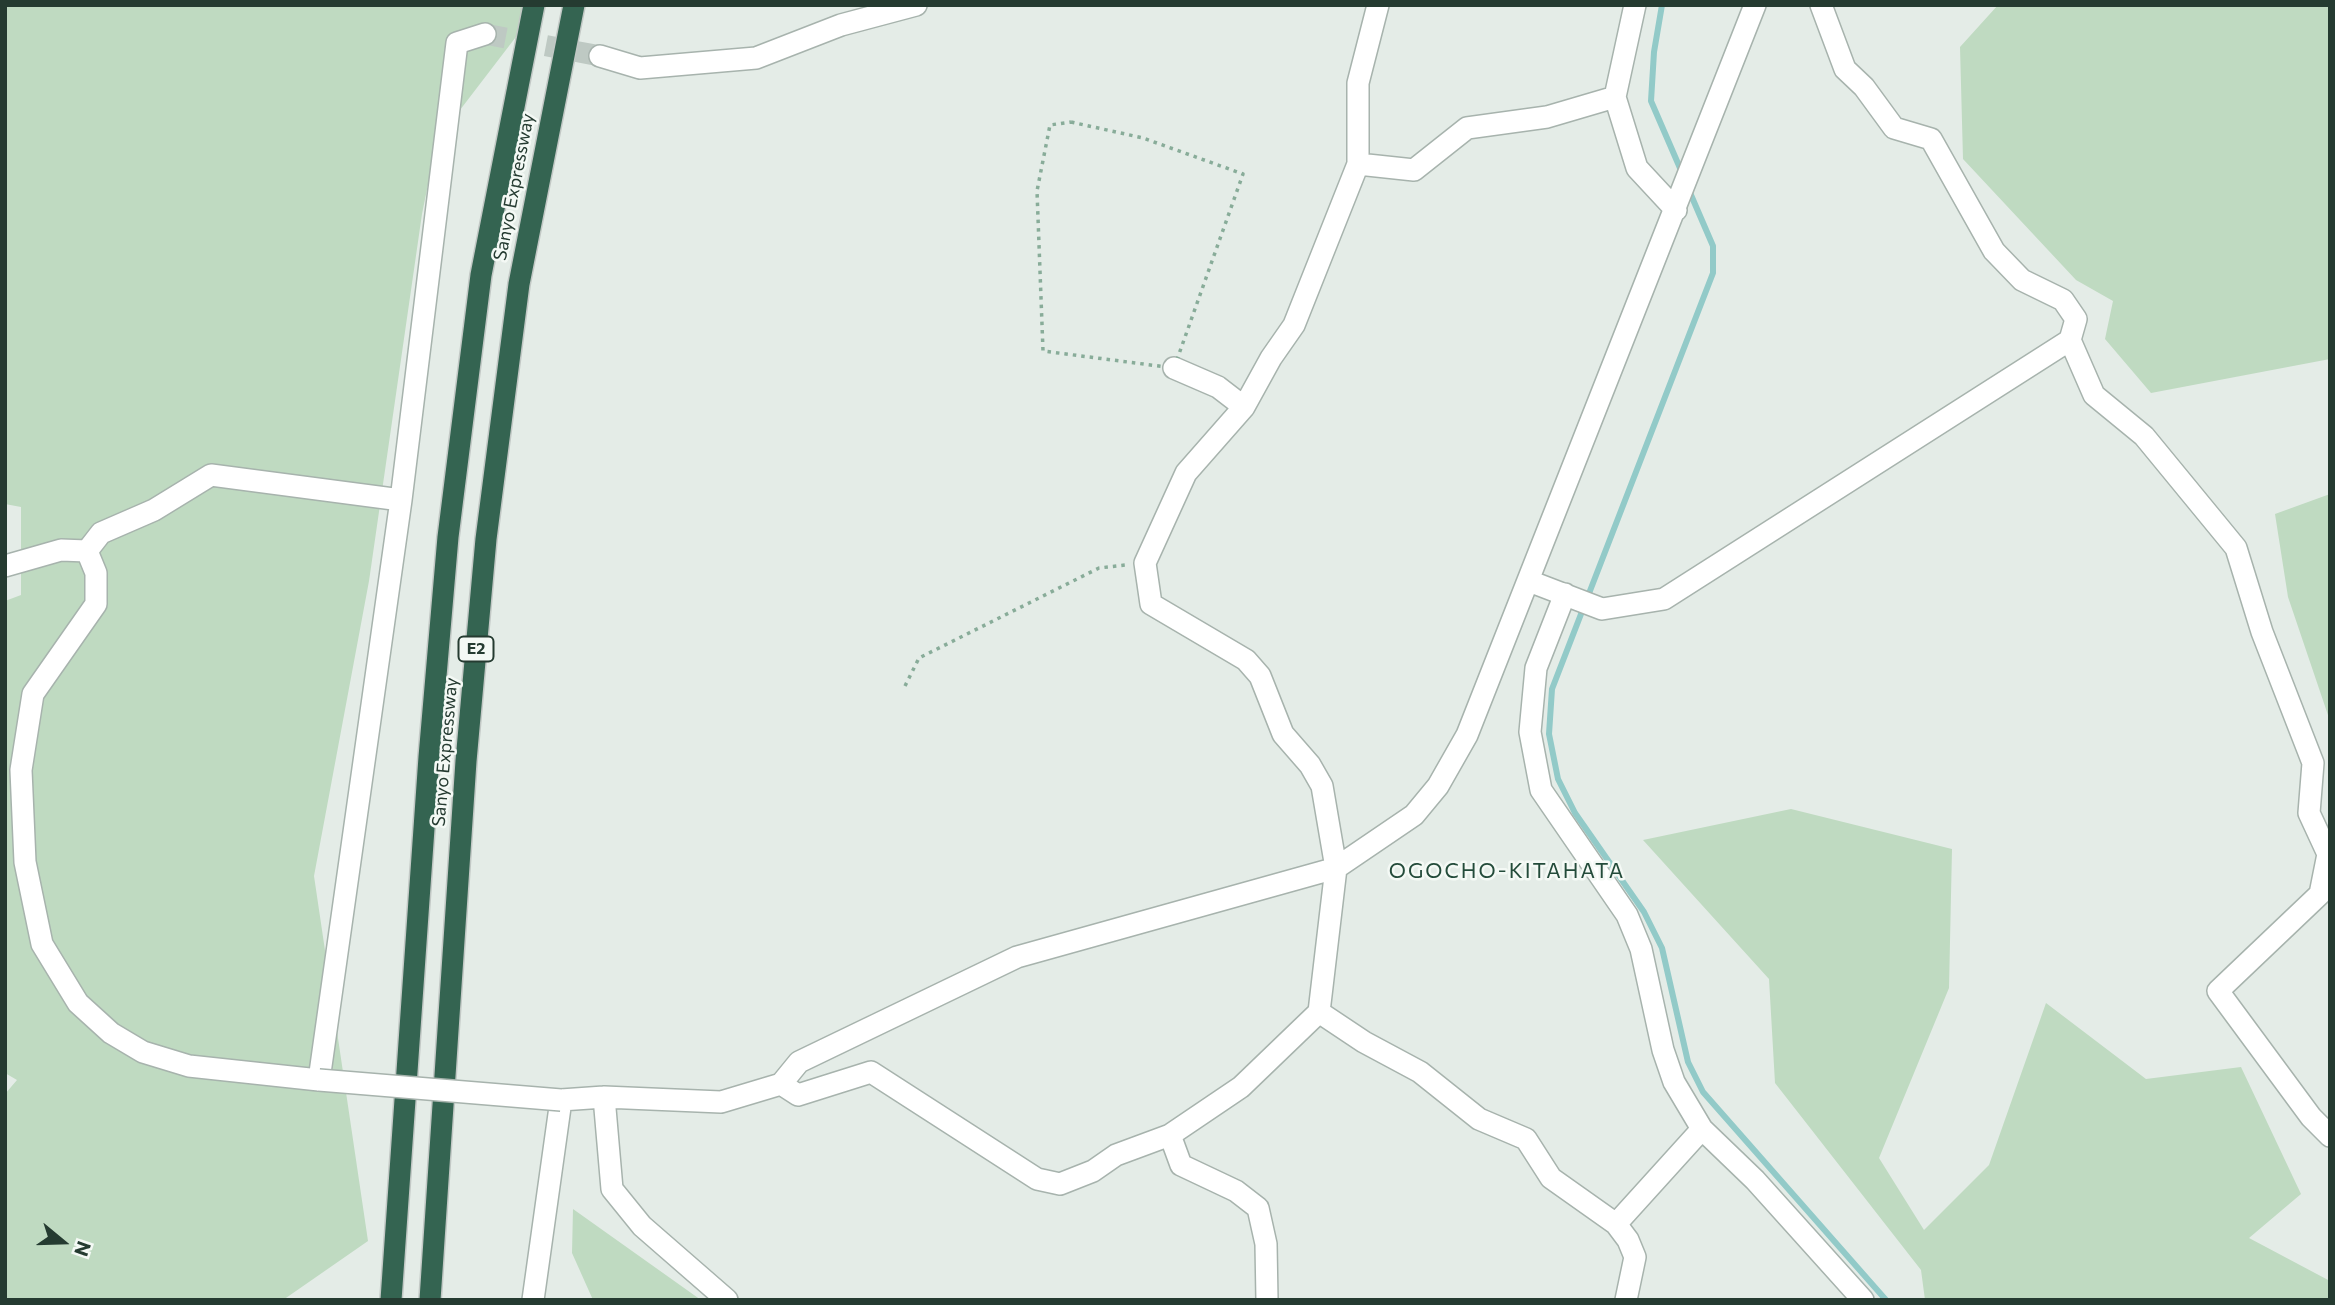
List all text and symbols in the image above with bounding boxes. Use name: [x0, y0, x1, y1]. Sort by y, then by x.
street label: Sanyo Expressway: [489, 112, 539, 262]
road number: E2: [458, 636, 494, 662]
street label: Sanyo Expressway: [428, 677, 462, 827]
district label: OGOCHO-KITAHATA: [1391, 858, 1623, 884]
north arrow: [28, 1207, 98, 1277]
text: N: [70, 1239, 97, 1259]

